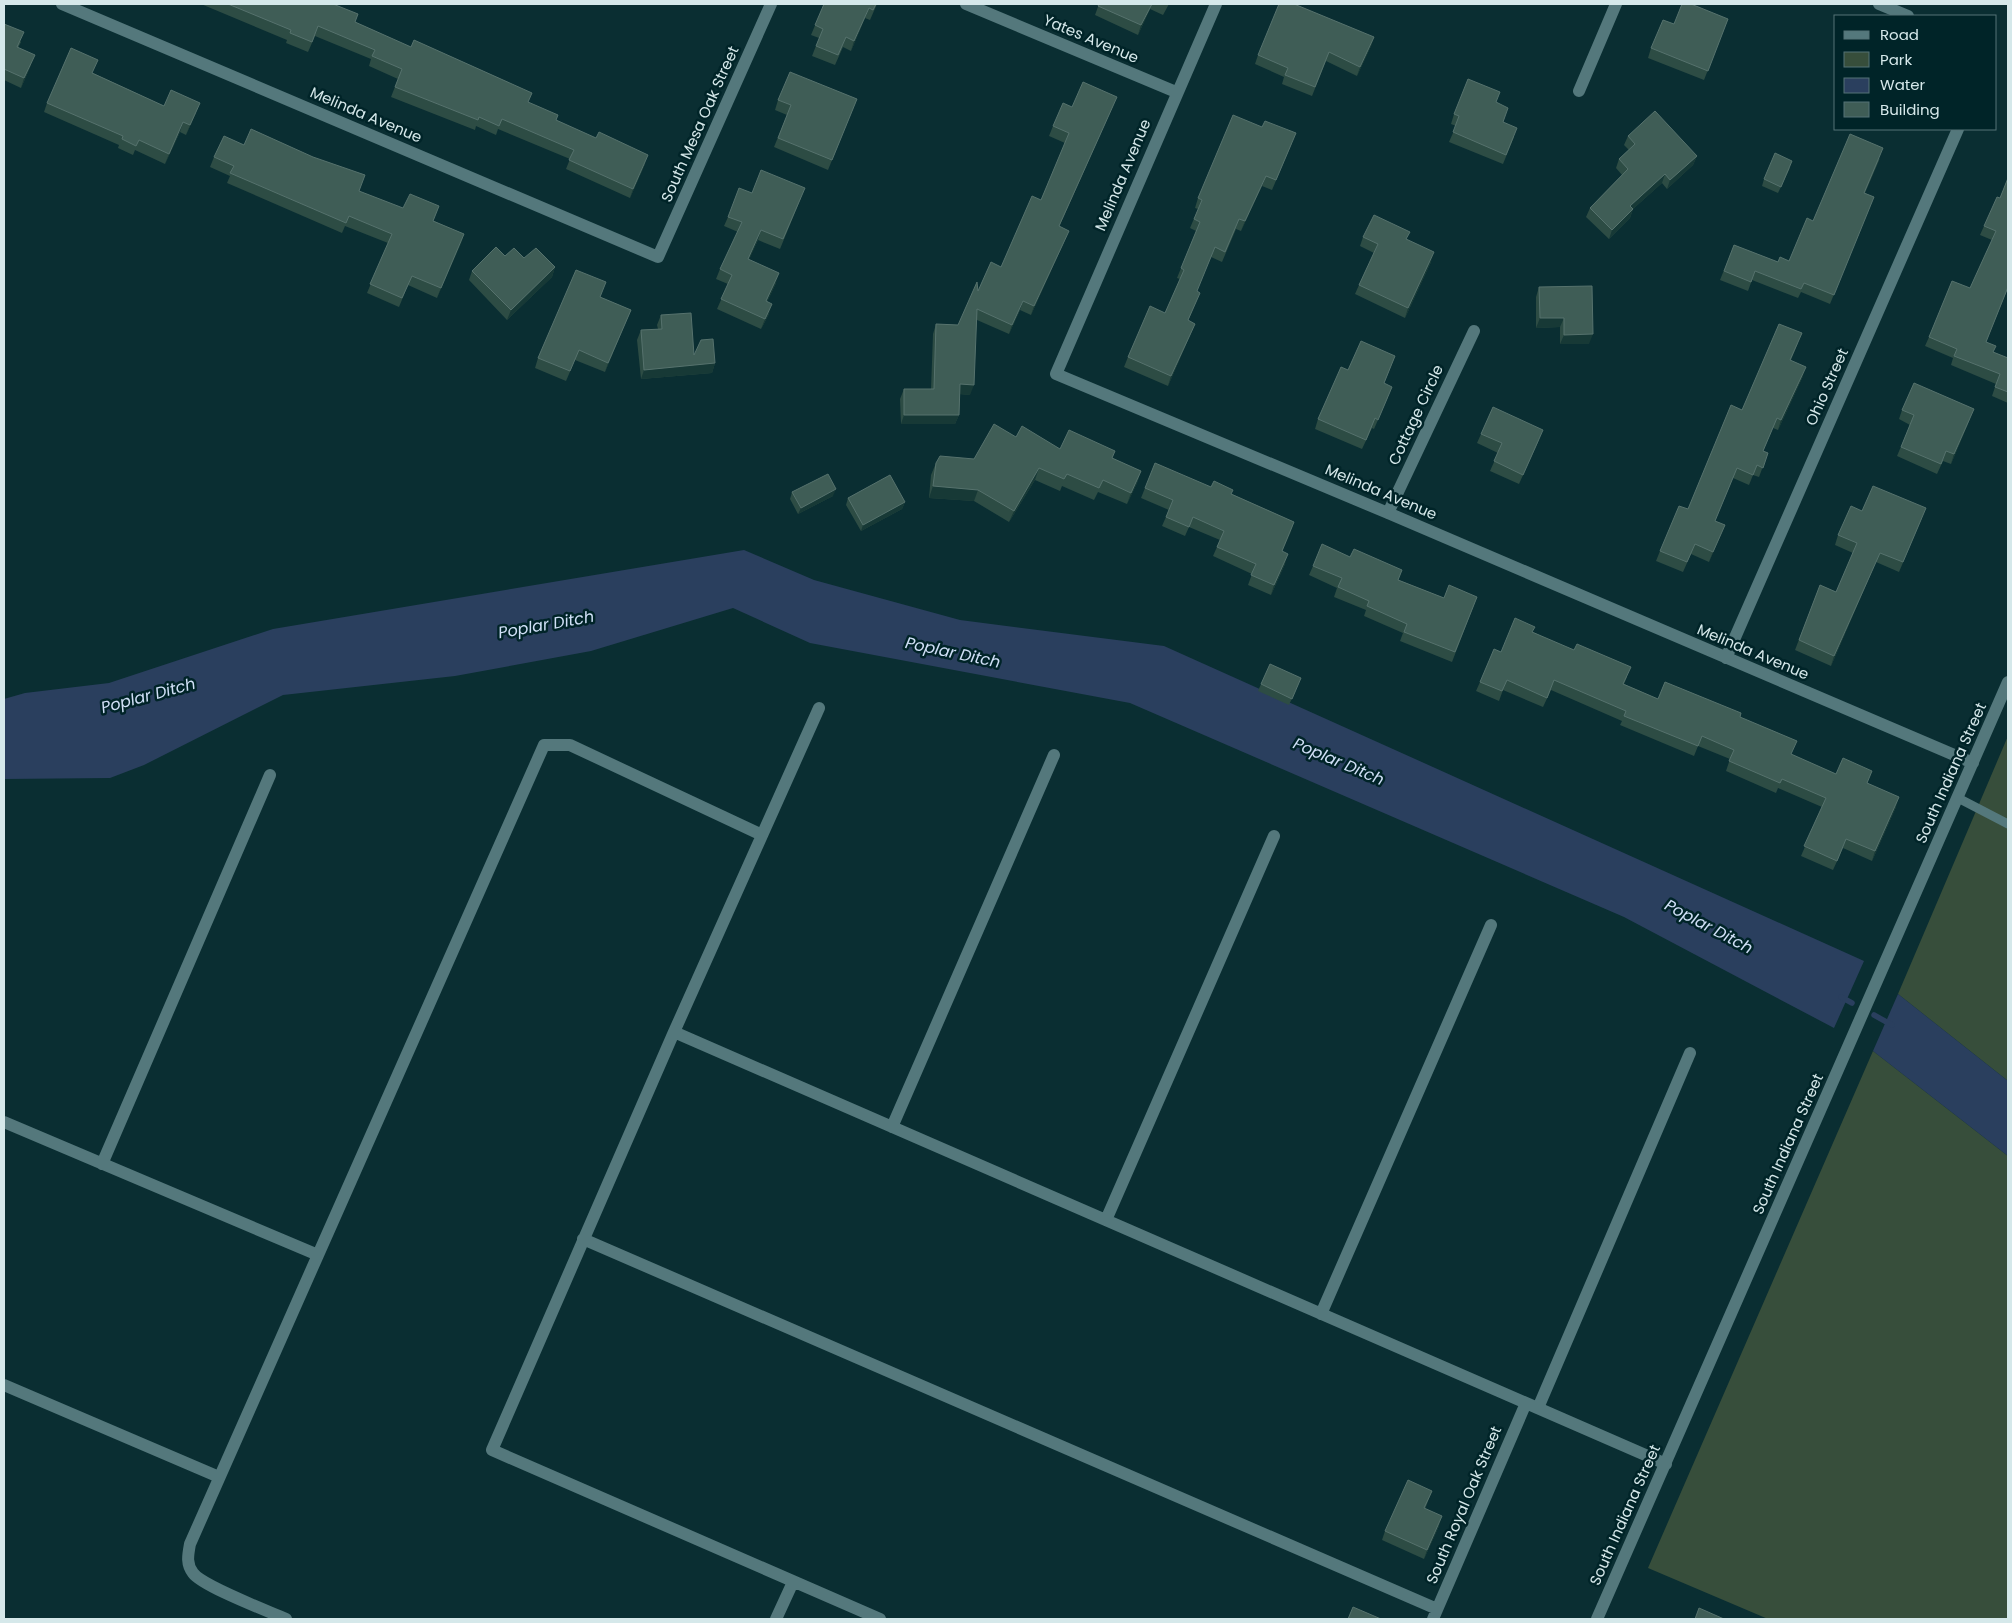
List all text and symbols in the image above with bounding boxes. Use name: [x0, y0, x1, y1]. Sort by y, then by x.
street label: Yates Avenue: [1040, 9, 1142, 68]
legend: [1834, 15, 1997, 130]
text: Road: [1880, 24, 1919, 45]
street label: South Mesa Oak Street: [656, 42, 743, 205]
text: Park: [1880, 49, 1912, 70]
text: Water: [1880, 74, 1926, 95]
street label: Melinda Avenue: [307, 81, 425, 148]
text: Building: [1880, 99, 1940, 120]
street label: Melinda Avenue: [1089, 116, 1156, 234]
street label: Ohio Street: [1800, 345, 1853, 429]
street label: Cottage Circle: [1383, 361, 1448, 468]
street label: Melinda Avenue: [1322, 458, 1440, 525]
water label: Poplar Ditch: [496, 605, 596, 644]
street label: Melinda Avenue: [1694, 618, 1812, 685]
water label: Poplar Ditch: [903, 631, 1003, 674]
water label: Poplar Ditch: [98, 672, 198, 719]
street label: South Indiana Street: [1910, 699, 1991, 846]
water label: Poplar Ditch: [1290, 732, 1388, 791]
water label: Poplar Ditch: [1661, 894, 1757, 959]
street label: South Indiana Street: [1747, 1070, 1828, 1217]
street label: South Royal Oak Street: [1421, 1423, 1506, 1587]
street label: South Indiana Street: [1584, 1441, 1665, 1588]

